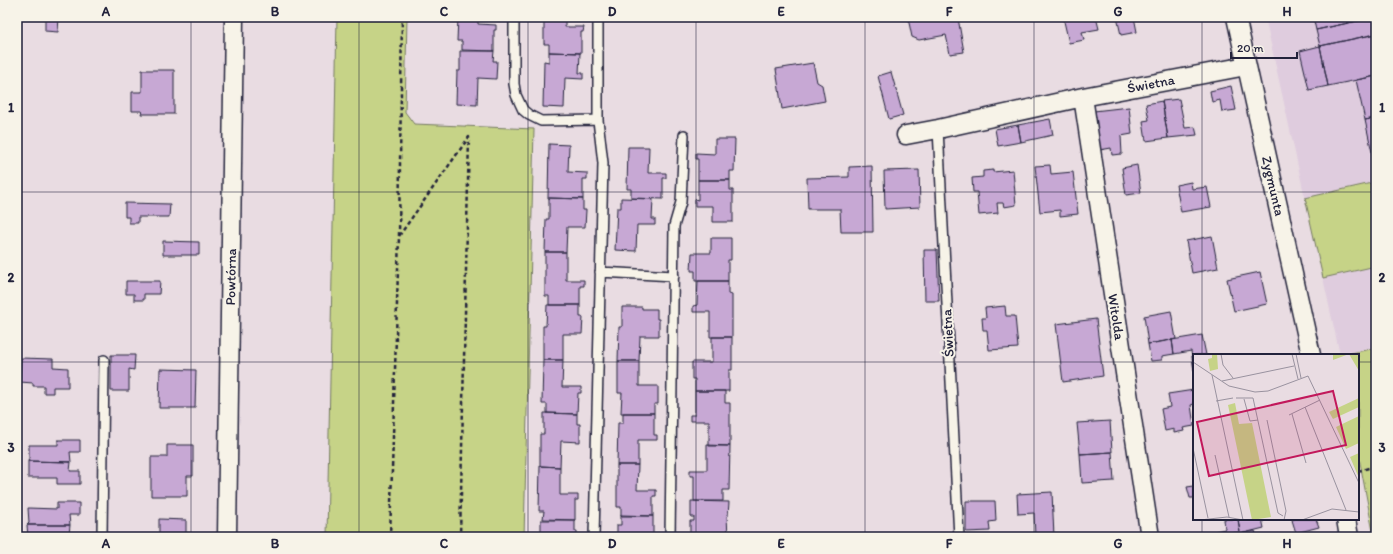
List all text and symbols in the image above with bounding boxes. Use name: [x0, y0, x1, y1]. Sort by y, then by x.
text: A: [101, 4, 111, 19]
text: B: [271, 4, 280, 19]
text: C: [440, 4, 449, 19]
text: D: [608, 4, 617, 19]
text: E: [777, 4, 785, 19]
text: F: [946, 4, 953, 19]
text: G: [1114, 4, 1123, 19]
text: H: [1283, 4, 1292, 19]
scale bar: [1231, 34, 1297, 60]
text: 20 m: [1237, 41, 1264, 55]
street label: Świetna: [1126, 71, 1177, 97]
text: 1: [8, 100, 14, 115]
text: 1: [1379, 100, 1385, 115]
street label: Zygmunta: [1258, 154, 1288, 218]
street label: Powtórna: [222, 248, 240, 306]
text: 2: [8, 270, 15, 285]
text: 2: [1379, 270, 1386, 285]
street label: Witolda: [1104, 293, 1128, 342]
street label: Świetna: [938, 308, 958, 357]
inset map: [1193, 354, 1359, 520]
text: 3: [7, 440, 15, 455]
text: 3: [1378, 440, 1386, 455]
text: A: [101, 536, 111, 551]
text: B: [271, 536, 280, 551]
text: C: [440, 536, 449, 551]
text: D: [608, 536, 617, 551]
text: E: [777, 536, 785, 551]
text: F: [946, 536, 953, 551]
text: G: [1114, 536, 1123, 551]
text: H: [1283, 536, 1292, 551]

